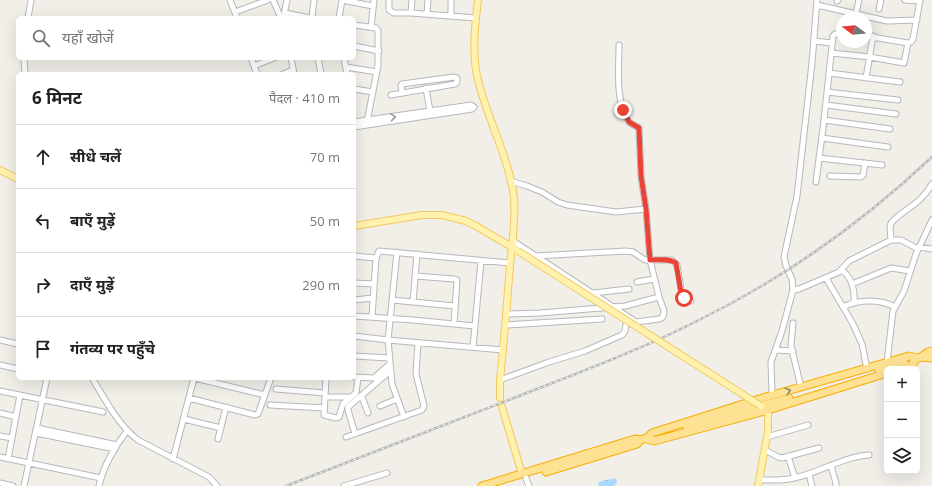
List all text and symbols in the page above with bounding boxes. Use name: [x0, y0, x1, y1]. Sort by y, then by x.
north arrow: [836, 12, 872, 48]
search box: [16, 16, 356, 60]
icon: search: [30, 27, 52, 49]
text: यहाँ खोजें: [62, 27, 114, 47]
text: 6 मिनट: [32, 86, 82, 109]
text: पैदल · 410 m: [269, 89, 340, 107]
route end: [614, 101, 632, 119]
one-way arrow: [389, 113, 396, 121]
icon: ahead: [32, 146, 54, 168]
text: सीधे चलें: [70, 146, 121, 166]
text: 70 m: [310, 148, 340, 166]
icon: left: [32, 210, 54, 232]
text: बाएँ मुड़ें: [70, 210, 115, 230]
text: 50 m: [310, 212, 340, 230]
icon: right: [32, 274, 54, 296]
text: दाएँ मुड़ें: [70, 274, 114, 294]
text: 290 m: [302, 276, 340, 294]
route start: [675, 289, 693, 307]
icon: arrive: [32, 338, 54, 360]
text: गंतव्य पर पहुँचे: [70, 338, 155, 358]
map controls: [884, 366, 920, 474]
button: +: [884, 366, 920, 402]
one-way arrow: [784, 387, 791, 396]
button: −: [884, 402, 920, 438]
button: layers: [884, 438, 920, 474]

